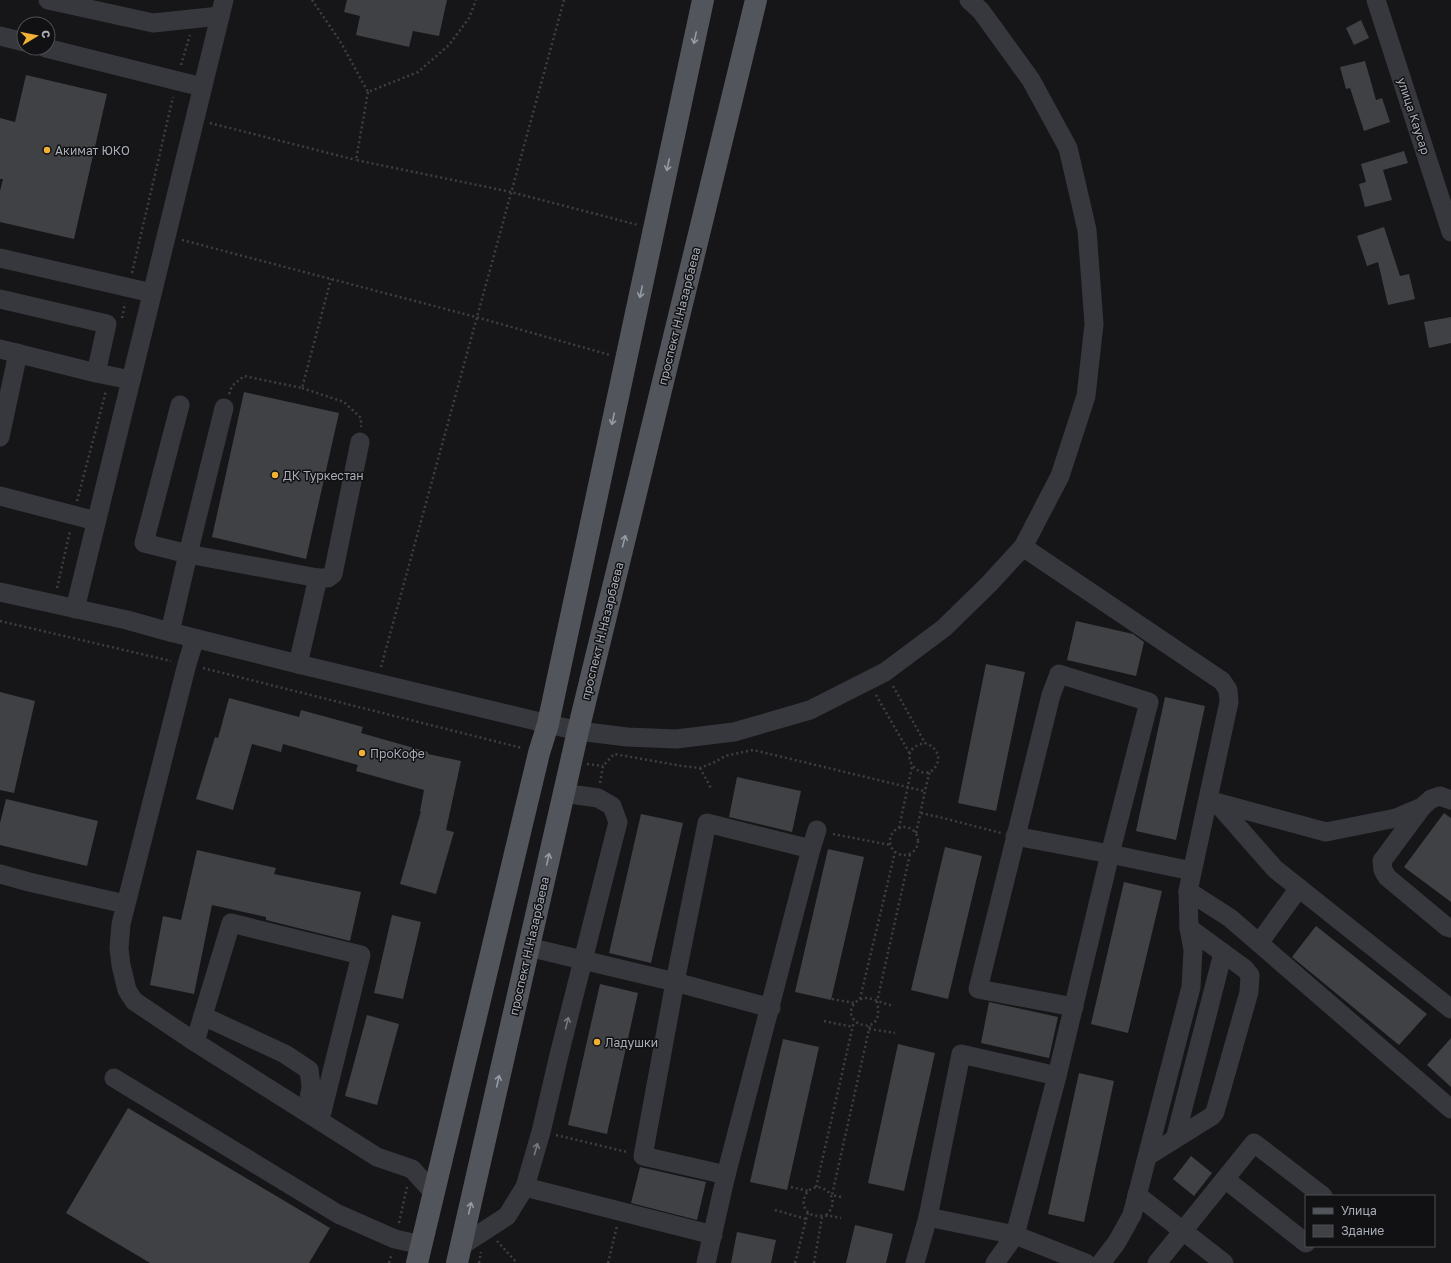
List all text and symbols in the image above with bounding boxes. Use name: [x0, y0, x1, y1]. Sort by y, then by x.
north arrow: [16, 16, 56, 56]
text: С: [39, 29, 53, 39]
one-way arrow: [691, 31, 699, 44]
street label: улица Каусар: [1394, 76, 1434, 156]
place label: Акимат ЮКО: [55, 143, 130, 158]
marker: Акимат ЮКО: [42, 145, 52, 155]
one-way arrow: [663, 158, 671, 171]
street label: проспект Н.Назарбаева: [655, 245, 703, 387]
one-way arrow: [636, 285, 644, 298]
one-way arrow: [609, 413, 617, 426]
place label: ДК Туркестан: [283, 468, 364, 483]
marker: ДК Туркестан: [270, 470, 280, 480]
one-way arrow: [621, 535, 629, 548]
street label: проспект Н.Назарбаева: [578, 560, 626, 702]
place label: ПроКофе: [370, 746, 425, 761]
marker: ПроКофе: [357, 748, 367, 758]
one-way arrow: [545, 852, 553, 865]
street label: проспект Н.Назарбаева: [506, 875, 552, 1017]
one-way arrow: [564, 1017, 571, 1030]
place label: Ладушки: [605, 1035, 658, 1050]
marker: Ладушки: [592, 1037, 602, 1047]
one-way arrow: [495, 1075, 503, 1088]
one-way arrow: [533, 1143, 540, 1156]
legend: [1305, 1195, 1435, 1247]
one-way arrow: [466, 1202, 474, 1215]
text: Улица: [1341, 1203, 1377, 1218]
text: Здание: [1341, 1223, 1384, 1238]

